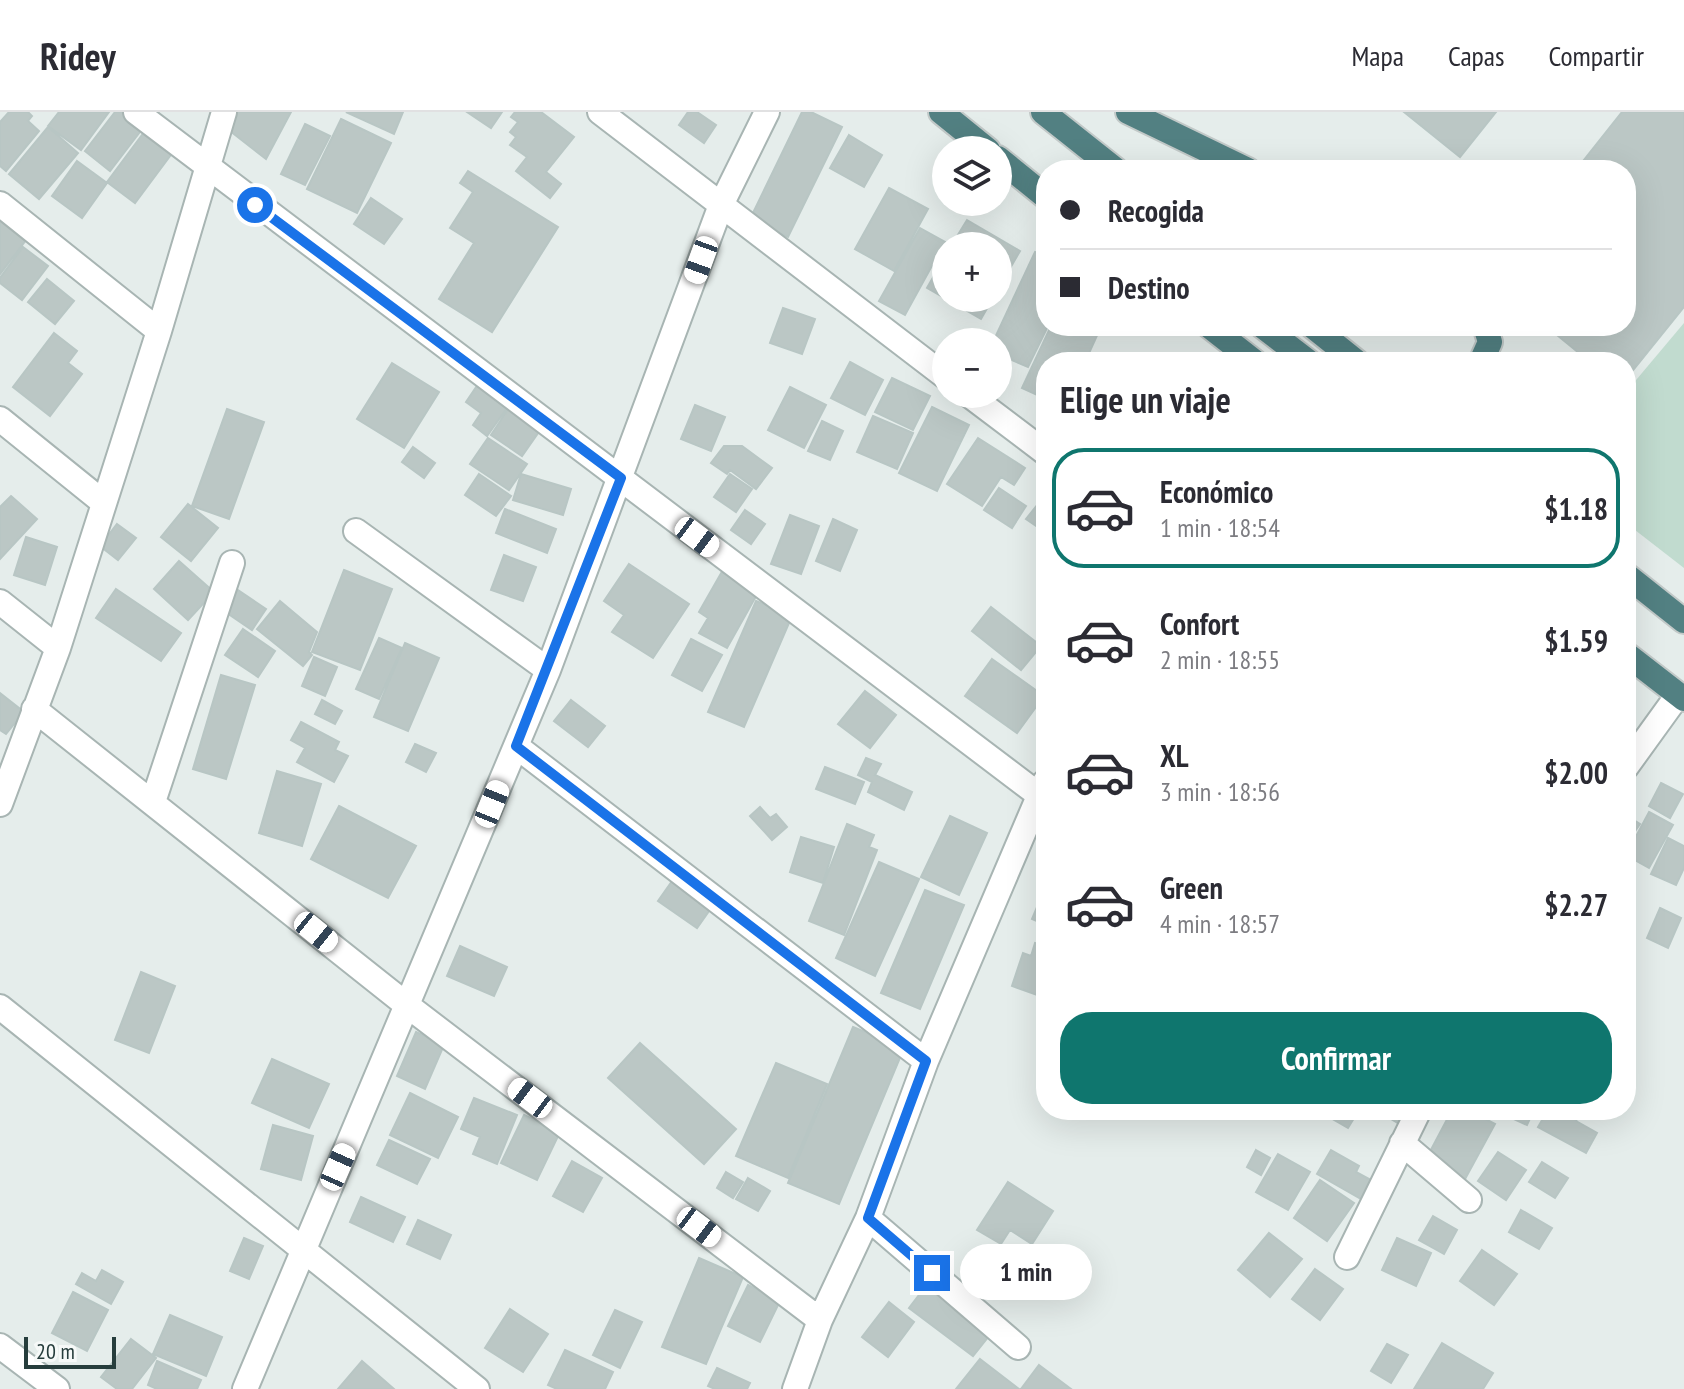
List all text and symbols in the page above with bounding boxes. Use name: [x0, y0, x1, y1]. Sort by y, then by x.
text: Ridey: [40, 31, 116, 80]
text: Mapa: [1352, 37, 1404, 74]
text: Capas: [1448, 37, 1504, 74]
text: Compartir: [1548, 37, 1644, 74]
map controls: [932, 136, 1012, 408]
button: layers: [932, 136, 1012, 216]
route start: [237, 187, 273, 223]
text: Recogida: [1108, 191, 1204, 230]
button: +: [932, 232, 1012, 312]
car: [682, 233, 720, 287]
text: Destino: [1108, 268, 1190, 307]
button: −: [932, 328, 1012, 408]
text: Elige un viaje: [1060, 376, 1231, 423]
icon: car: [1064, 472, 1136, 544]
text: Económico: [1160, 472, 1273, 511]
text: $1.18: [1544, 489, 1608, 528]
text: 1 min · 18:54: [1160, 511, 1280, 544]
car: [671, 513, 723, 561]
icon: car: [1064, 604, 1136, 676]
text: Confort: [1160, 604, 1239, 643]
text: $1.59: [1544, 621, 1608, 660]
text: 2 min · 18:55: [1160, 643, 1280, 676]
icon: car: [1064, 736, 1136, 808]
text: XL: [1160, 736, 1189, 775]
text: $2.00: [1544, 753, 1608, 792]
text: 3 min · 18:56: [1160, 775, 1280, 808]
car: [472, 777, 512, 831]
icon: car: [1064, 868, 1136, 940]
text: Green: [1160, 868, 1223, 907]
text: $2.27: [1544, 885, 1608, 924]
text: 4 min · 18:57: [1160, 907, 1280, 940]
car: [290, 908, 342, 956]
button: Confirmar: [1060, 1012, 1612, 1104]
car: [504, 1074, 556, 1122]
car: [317, 1140, 359, 1194]
car: [673, 1203, 725, 1251]
callout: 1 min: [960, 1245, 1092, 1301]
route end: [914, 1255, 950, 1291]
text: 1 min: [1000, 1255, 1052, 1288]
scale bar: [24, 1333, 116, 1369]
text: 20 m: [36, 1337, 75, 1365]

